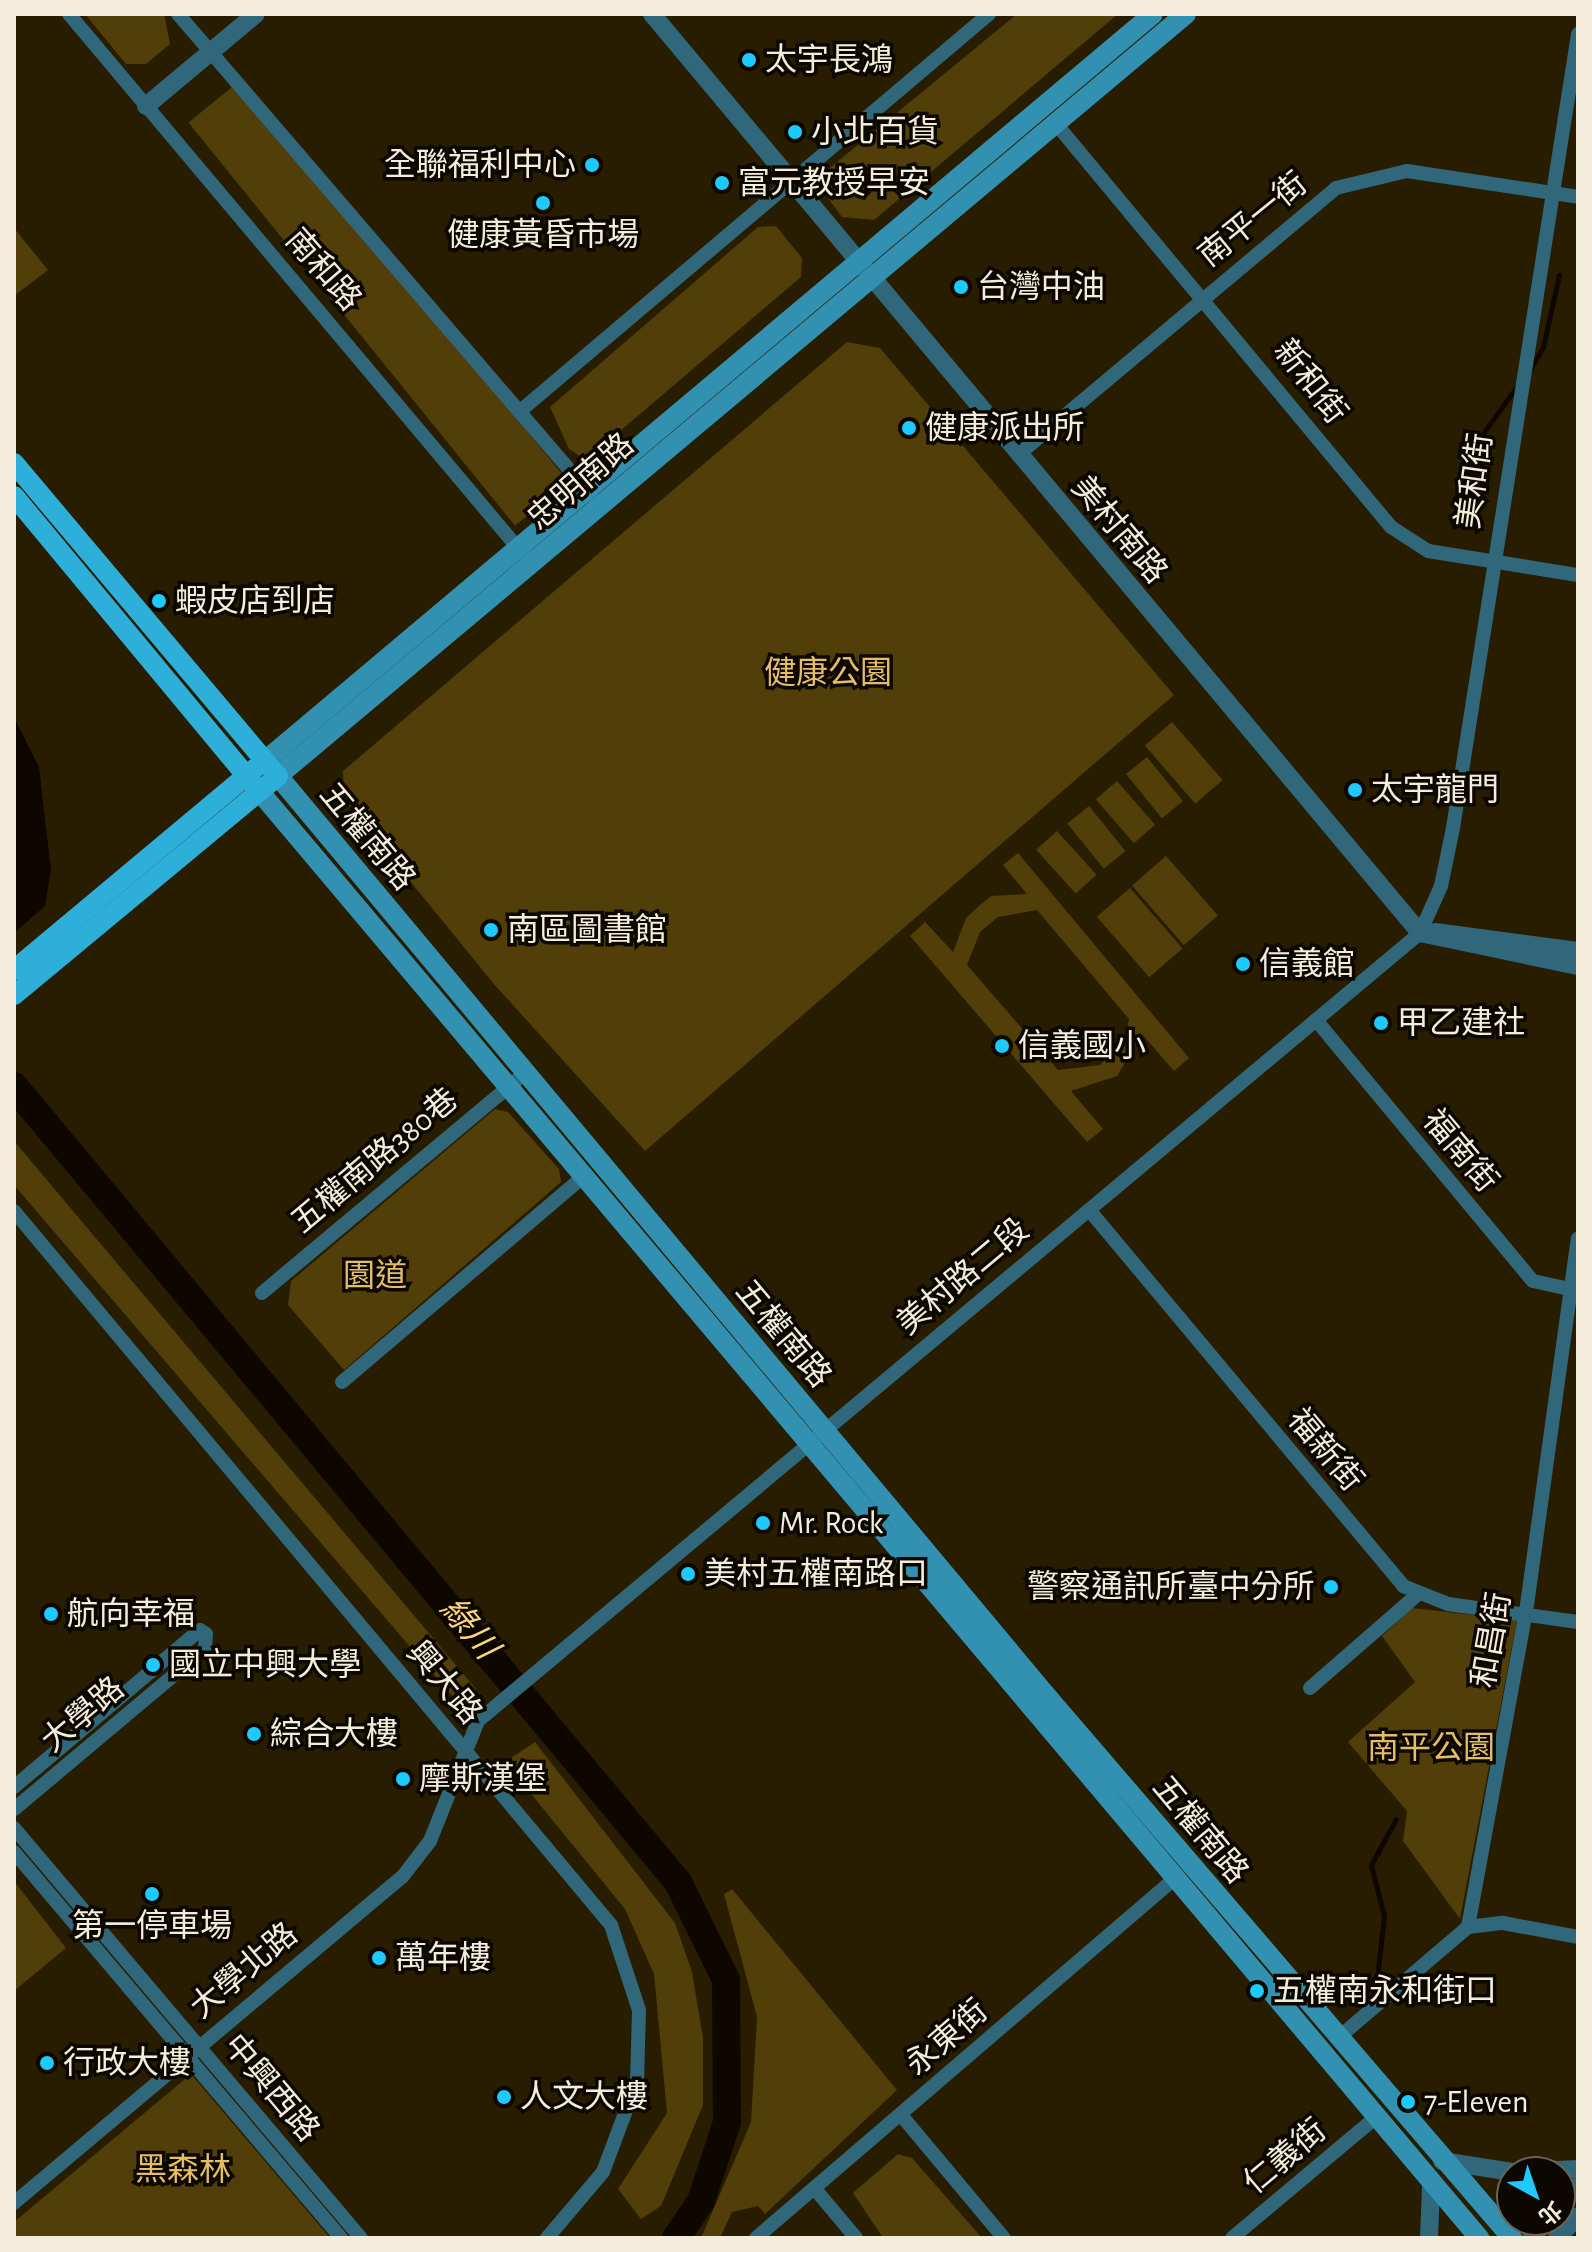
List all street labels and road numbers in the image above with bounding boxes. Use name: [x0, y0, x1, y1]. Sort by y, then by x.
street label: 南平一街: [1191, 165, 1315, 275]
street label: 南和路: [277, 221, 369, 319]
street label: 新和街: [1265, 332, 1355, 432]
street label: 忠明南路: [520, 426, 642, 538]
street label: 美和街: [1449, 431, 1501, 531]
street label: 美村南路: [1063, 469, 1175, 591]
street label: 五權南路: [311, 776, 423, 898]
street label: 五權南路380巷: [284, 1080, 466, 1242]
street label: 福南街: [1414, 1102, 1506, 1200]
street label: 美村路二段: [889, 1211, 1037, 1343]
street label: 五權南路: [727, 1273, 839, 1395]
street label: 福新街: [1279, 1401, 1371, 1499]
street label: 和昌街: [1465, 1589, 1519, 1691]
street label: 興大路: [398, 1634, 490, 1732]
street label: 大學路: [34, 1669, 132, 1761]
street label: 五權南路: [1144, 1769, 1256, 1891]
street label: 大學北路: [183, 1915, 305, 2027]
street label: 永東街: [898, 1992, 996, 2084]
street label: 中興西路: [215, 2027, 327, 2149]
street label: 仁義街: [1236, 2111, 1334, 2203]

